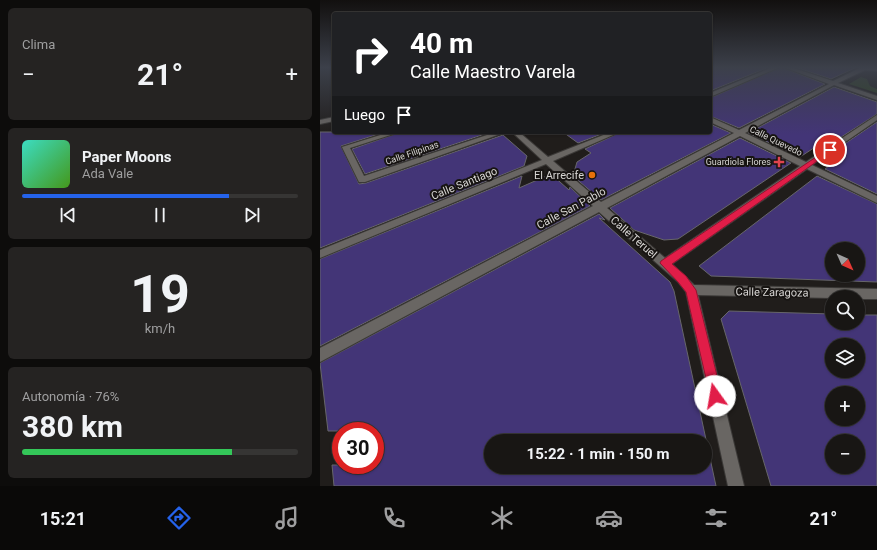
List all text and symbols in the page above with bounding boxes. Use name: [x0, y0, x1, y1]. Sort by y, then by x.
text: 40 m: [410, 27, 473, 60]
icon: right: [344, 28, 396, 80]
text: Clima: [22, 37, 55, 52]
text: 21°: [137, 57, 183, 92]
text: Calle Maestro Varela: [410, 61, 576, 82]
text: −: [22, 62, 35, 87]
text: +: [286, 62, 298, 87]
icon: arrive: [393, 104, 415, 126]
text: Luego: [344, 106, 385, 124]
street label: Calle Quevedo: [748, 124, 804, 158]
pin: [813, 133, 847, 167]
street label: Calle Filipinas: [384, 139, 440, 167]
icon: arrive: [819, 139, 841, 161]
text: Paper Moons: [82, 148, 172, 166]
place label: Guardiola Flores: [706, 157, 771, 167]
marker: Guardiola Flores: [774, 157, 784, 167]
street label: Calle Santiago: [429, 164, 499, 203]
text: Ada Vale: [82, 166, 133, 181]
place label: El Arrecife: [534, 169, 584, 182]
marker: El Arrecife: [587, 170, 597, 180]
street label: Calle San Pablo: [534, 185, 608, 232]
icon: previous: [57, 204, 79, 226]
icon: pause: [149, 204, 171, 226]
icon: next: [241, 204, 263, 226]
street label: Calle Teruel: [608, 214, 659, 261]
north arrow: [825, 242, 865, 282]
map controls: [825, 242, 865, 474]
text: 19: [130, 264, 190, 325]
street label: Calle Zaragoza: [735, 285, 809, 300]
button: search: [825, 290, 865, 330]
text: km/h: [145, 321, 175, 336]
button: layers: [825, 338, 865, 378]
position arrow: [694, 375, 736, 417]
button: +: [825, 386, 865, 426]
text: Autonomía · 76%: [22, 389, 119, 404]
text: 380 km: [22, 409, 123, 444]
speed limit sign: 30: [332, 422, 384, 474]
button: −: [825, 434, 865, 474]
text: 15:22 · 1 min · 150 m: [527, 445, 669, 463]
icon: directions: [165, 504, 193, 532]
icon: music: [273, 504, 301, 532]
icon: phone: [380, 504, 408, 532]
icon: climate: [488, 504, 516, 532]
icon: car: [595, 504, 623, 532]
icon: filters: [702, 504, 730, 532]
text: 15:21: [40, 508, 86, 529]
text: 21°: [810, 508, 837, 529]

